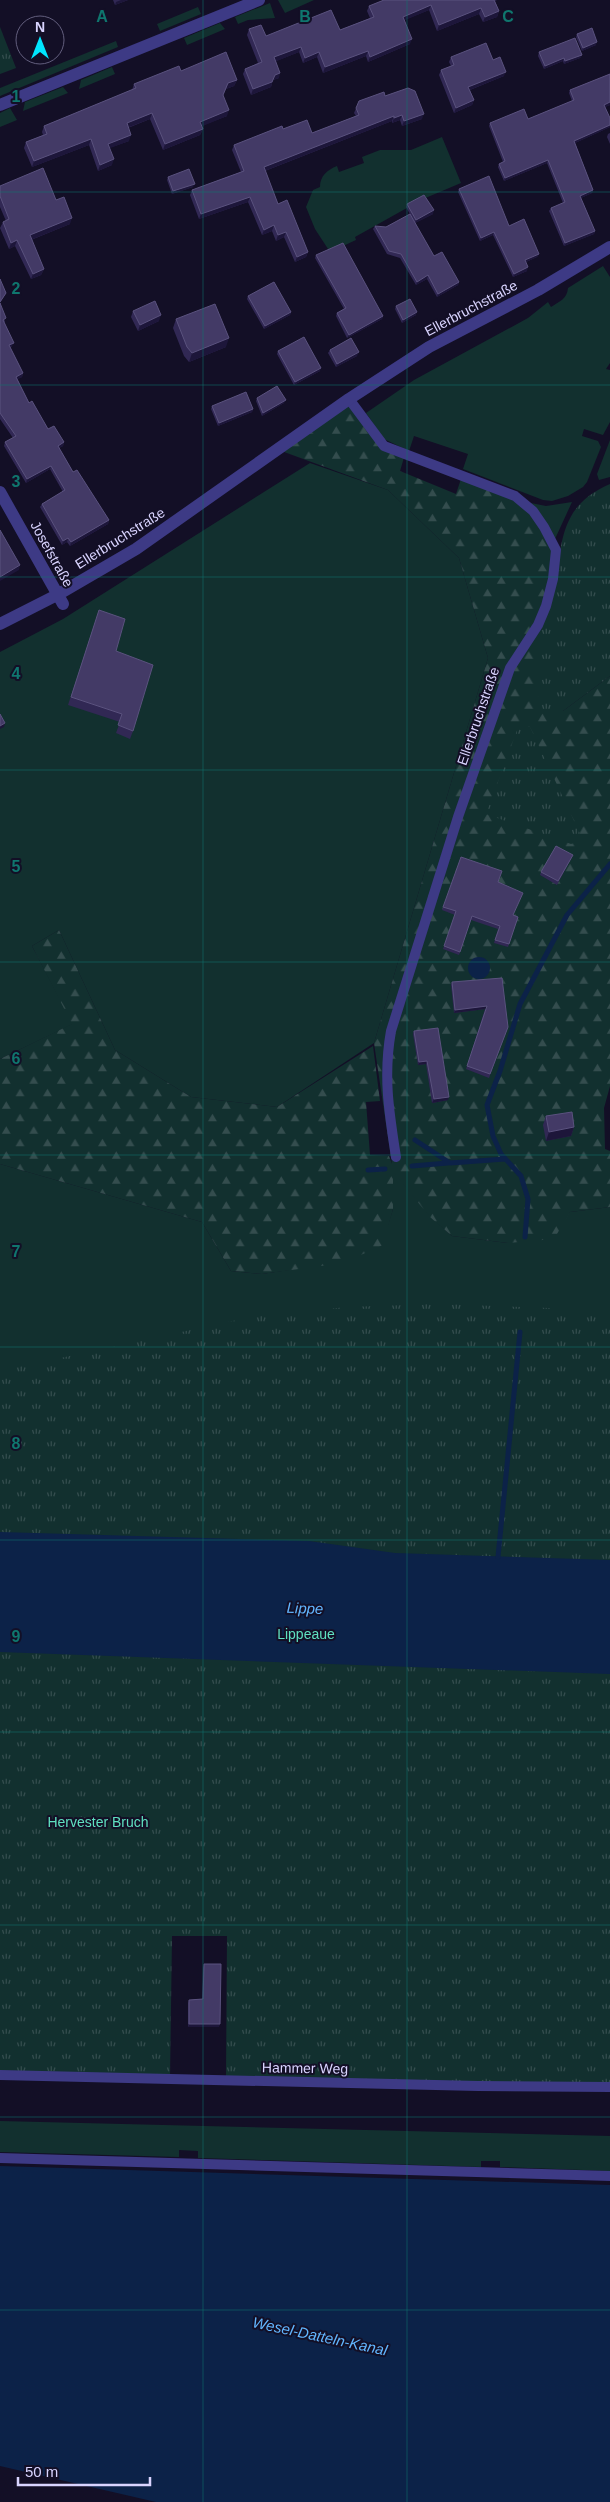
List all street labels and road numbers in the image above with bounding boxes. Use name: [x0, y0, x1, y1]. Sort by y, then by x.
street label: Ellerbruchstraße: [422, 277, 520, 339]
street label: Ellerbruchstraße: [72, 504, 168, 572]
street label: Josefstraße: [27, 518, 77, 590]
street label: Ellerbruchstraße: [454, 665, 502, 767]
street label: Hammer Weg: [262, 2059, 348, 2077]

